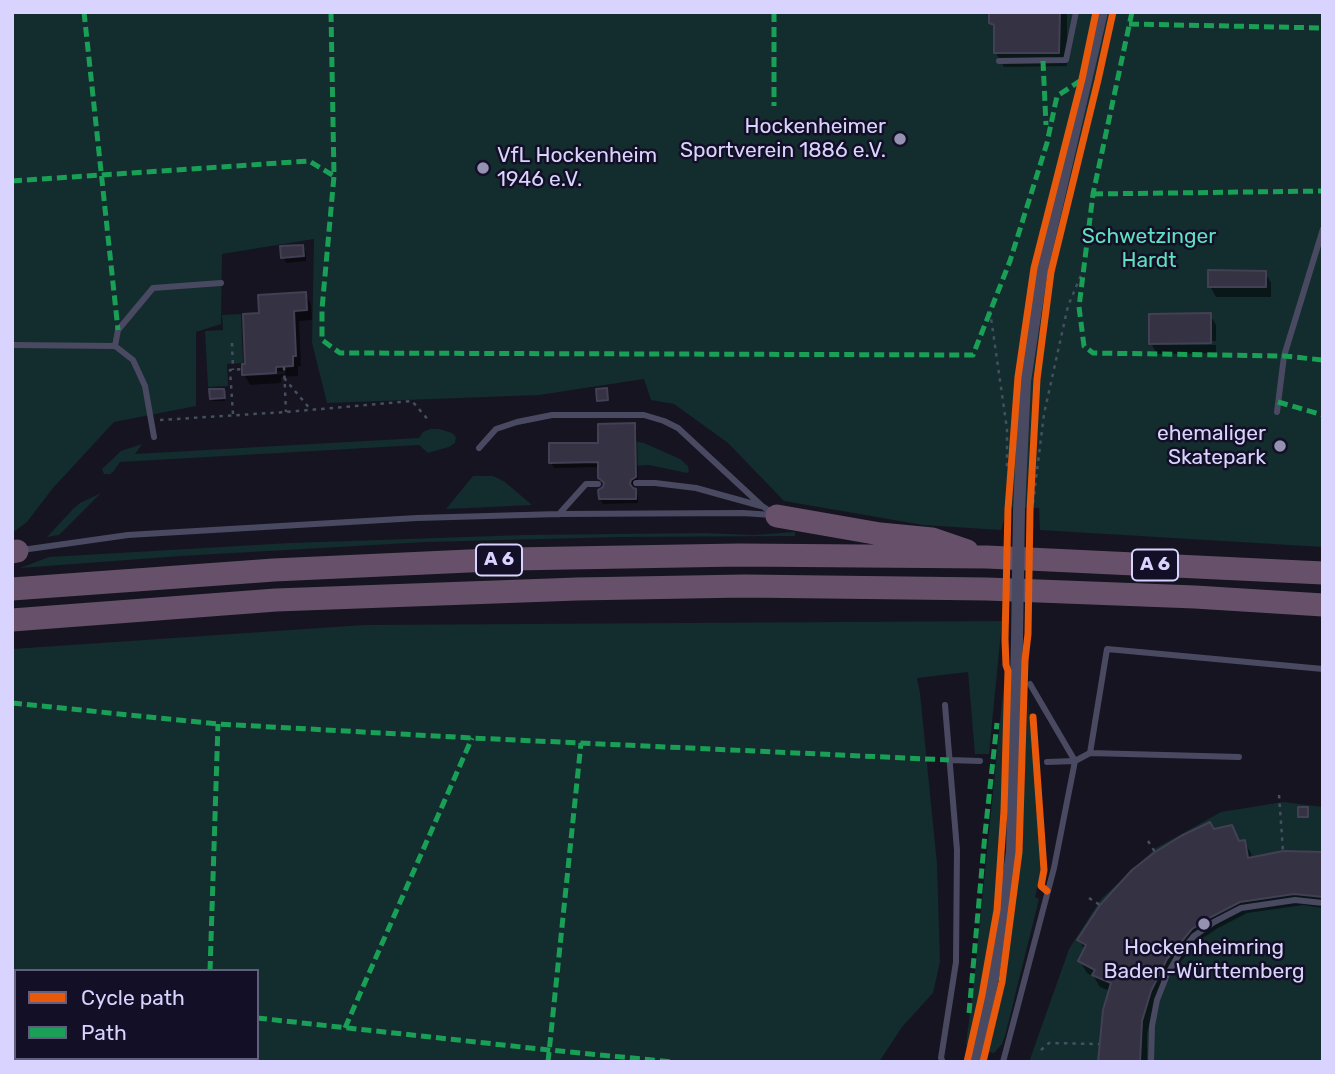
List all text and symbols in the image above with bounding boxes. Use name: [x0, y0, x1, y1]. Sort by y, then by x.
place label: Hockenheimer Sportverein 1886 e.V.: [680, 114, 886, 164]
marker: Hockenheimer Sportverein 1886 e.V.: [892, 131, 908, 147]
place label: VfL Hockenheim 1946 e.V.: [497, 143, 657, 193]
marker: VfL Hockenheim 1946 e.V.: [475, 160, 491, 176]
park label: Schwetzinger Hardt: [1082, 224, 1216, 274]
place label: ehemaliger Skatepark: [1157, 421, 1266, 471]
marker: ehemaliger Skatepark: [1272, 438, 1288, 454]
road number: A 6: [476, 544, 522, 576]
road number: A 6: [1132, 550, 1178, 580]
marker: Hockenheimring Baden-Württemberg: [1196, 916, 1212, 932]
place label: Hockenheimring Baden-Württemberg: [1103, 935, 1305, 985]
legend: [14, 969, 259, 1060]
text: Cycle path: [81, 985, 185, 1010]
text: Path: [81, 1020, 127, 1045]

